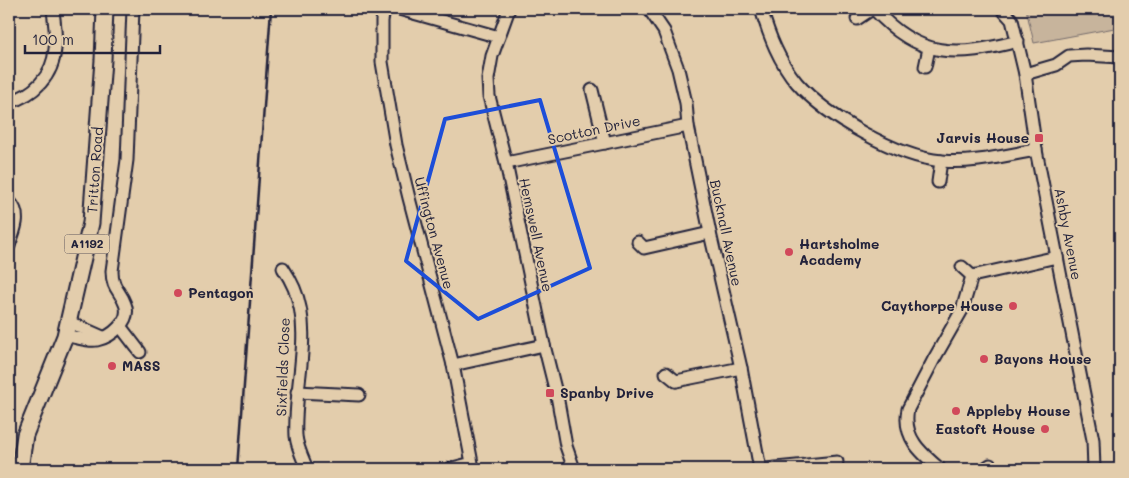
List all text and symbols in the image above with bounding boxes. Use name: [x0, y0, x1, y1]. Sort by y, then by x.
scale bar: [25, 22, 160, 54]
text: 100 m: [32, 29, 74, 49]
street label: Scotton Drive: [546, 110, 642, 149]
street label: Tritton Road: [82, 126, 107, 214]
place label: Jarvis House: [936, 128, 1029, 147]
marker: Jarvis House: [1033, 132, 1045, 144]
street label: Uffington Avenue: [410, 175, 459, 291]
street label: Hemswell Avenue: [515, 176, 558, 294]
street label: Bucknall Avenue: [706, 178, 747, 288]
street label: Ashby Avenue: [1050, 186, 1087, 282]
road number: A1192: [64, 234, 110, 253]
place label: Hartsholme Academy: [799, 234, 879, 269]
marker: Hartsholme Academy: [783, 246, 795, 258]
place label: Pentagon: [188, 283, 254, 302]
marker: Pentagon: [172, 287, 184, 299]
place label: Caythorpe House: [881, 296, 1003, 315]
marker: Caythorpe House: [1007, 300, 1019, 312]
street label: Sixfields Close: [271, 317, 294, 417]
place label: Bayons House: [994, 349, 1091, 368]
marker: Bayons House: [978, 353, 990, 365]
place label: MASS: [122, 356, 161, 375]
marker: MASS: [106, 360, 118, 372]
place label: Spanby Drive: [560, 383, 654, 402]
marker: Spanby Drive: [544, 387, 556, 399]
place label: Appleby House: [966, 401, 1070, 420]
marker: Appleby House: [950, 405, 962, 417]
place label: Eastoft House: [935, 419, 1035, 438]
marker: Eastoft House: [1039, 423, 1051, 435]

